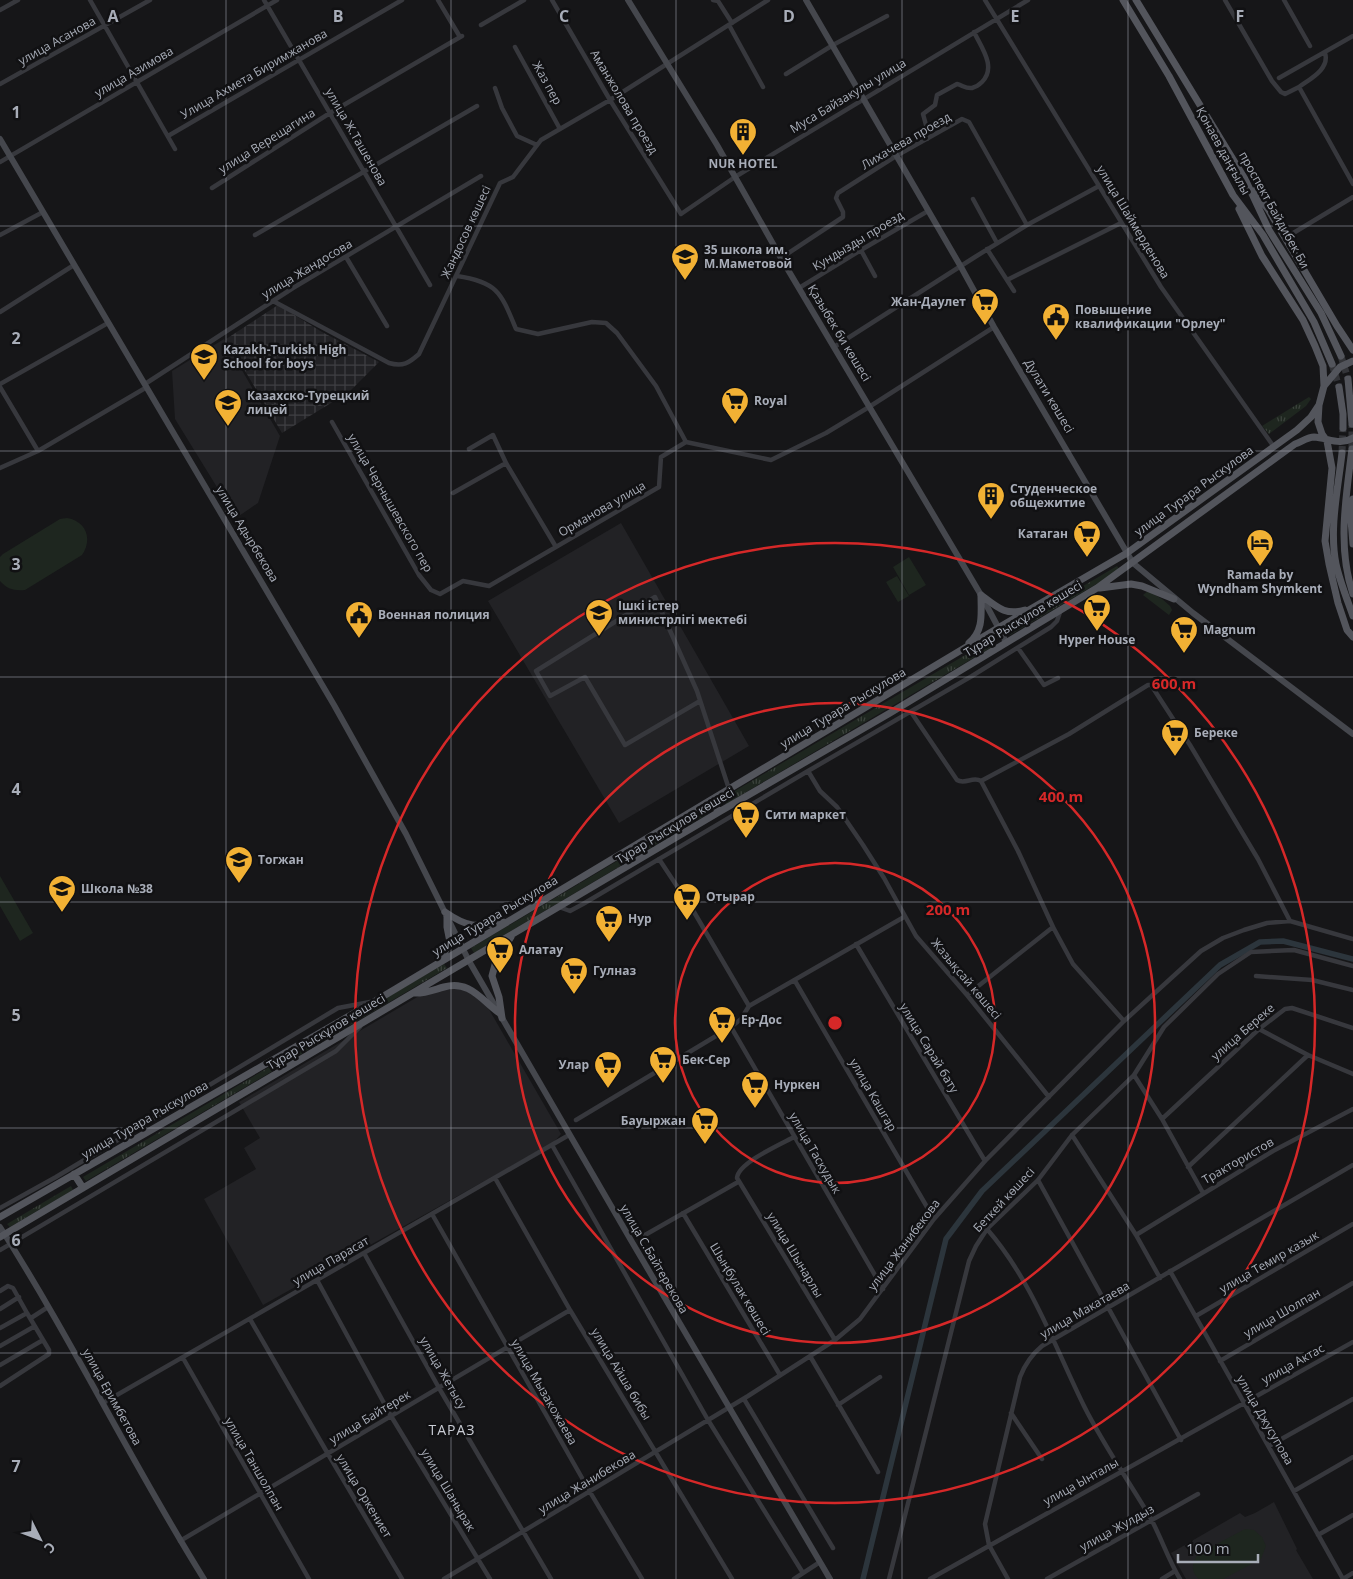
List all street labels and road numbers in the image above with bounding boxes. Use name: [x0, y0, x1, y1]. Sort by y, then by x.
street label: улица Асанова: [15, 12, 99, 69]
street label: Улица Ахмета Биримжанова: [177, 25, 330, 123]
street label: улица Азимова: [91, 42, 176, 101]
street label: Аманжолова проезд: [587, 46, 662, 157]
street label: Муса Байзакулы улица: [787, 54, 909, 137]
street label: Жаз пер: [529, 58, 566, 108]
street label: улица Ж.Ташенова: [322, 85, 391, 189]
street label: улица Верещагина: [215, 104, 318, 177]
street label: Қонаев даңғылы: [1192, 104, 1255, 198]
street label: Лихачева проезд: [858, 108, 954, 173]
street label: проспект Байдибек Би: [1235, 148, 1314, 271]
street label: улица Шаймерденова: [1093, 162, 1174, 282]
street label: Жандосов көшесі: [436, 182, 495, 281]
street label: Кундызды проезд: [809, 207, 907, 275]
street label: улица Жандосова: [258, 235, 355, 302]
street label: Қазыбек би көшесі: [804, 281, 875, 384]
street label: Дулати көшесі: [1021, 355, 1078, 436]
street label: улица Чернышевского пер: [344, 430, 437, 575]
street label: улица Турара Рыскулова: [1131, 442, 1257, 540]
street label: Орманова улица: [555, 477, 649, 541]
street label: улица Адырбекова: [212, 482, 283, 585]
street label: Тұрар Рыскұлов көшесі: [960, 576, 1085, 661]
street label: улица Турара Рыскулова: [777, 663, 909, 752]
street label: Тұрар Рыскұлов көшесі: [612, 783, 737, 868]
street label: улица Турара Рыскулова: [429, 871, 561, 960]
street label: Жазықсай көшесі: [927, 934, 1005, 1023]
street label: Тұрар Рыскұлов көшесі: [263, 989, 388, 1074]
street label: улица Береке: [1207, 999, 1278, 1064]
street label: улица Сарай бату: [896, 1000, 964, 1097]
street label: улица Кашгар: [846, 1055, 901, 1134]
street label: улица Турара Рыскулова: [78, 1076, 211, 1163]
street label: улица Таскудык: [785, 1109, 846, 1197]
street label: Трактористов: [1199, 1133, 1277, 1188]
street label: Беткей көшесі: [969, 1163, 1038, 1236]
street label: улица Жанибекова: [864, 1195, 944, 1294]
street label: улица С.Байтерекова: [616, 1201, 693, 1317]
street label: улица Шынарлы: [763, 1209, 828, 1301]
street label: улица Темир казык: [1216, 1226, 1322, 1297]
street label: улица Парасат: [290, 1232, 372, 1289]
street label: Шыңбулак көшесі: [706, 1239, 775, 1338]
street label: улица Макатаева: [1037, 1277, 1133, 1342]
street label: улица Шолпан: [1240, 1284, 1323, 1341]
street label: улица Айша бибы: [587, 1325, 656, 1423]
street label: улица Жетысу: [416, 1333, 472, 1413]
street label: улица Мызакожаева: [507, 1336, 582, 1448]
street label: улица Актас: [1258, 1339, 1328, 1388]
street label: улица Еримбетова: [79, 1345, 146, 1448]
street label: улица Джусупова: [1233, 1372, 1298, 1468]
street label: улица Байтерек: [326, 1385, 414, 1448]
street label: улица Таншолпан: [221, 1414, 288, 1514]
street label: улица Шанырак: [417, 1445, 480, 1535]
street label: улица Жанибекова: [535, 1446, 639, 1517]
street label: улица Оркениет: [333, 1451, 396, 1541]
street label: улица Ынталы: [1040, 1454, 1122, 1509]
street label: улица Жулдыз: [1076, 1500, 1157, 1555]

